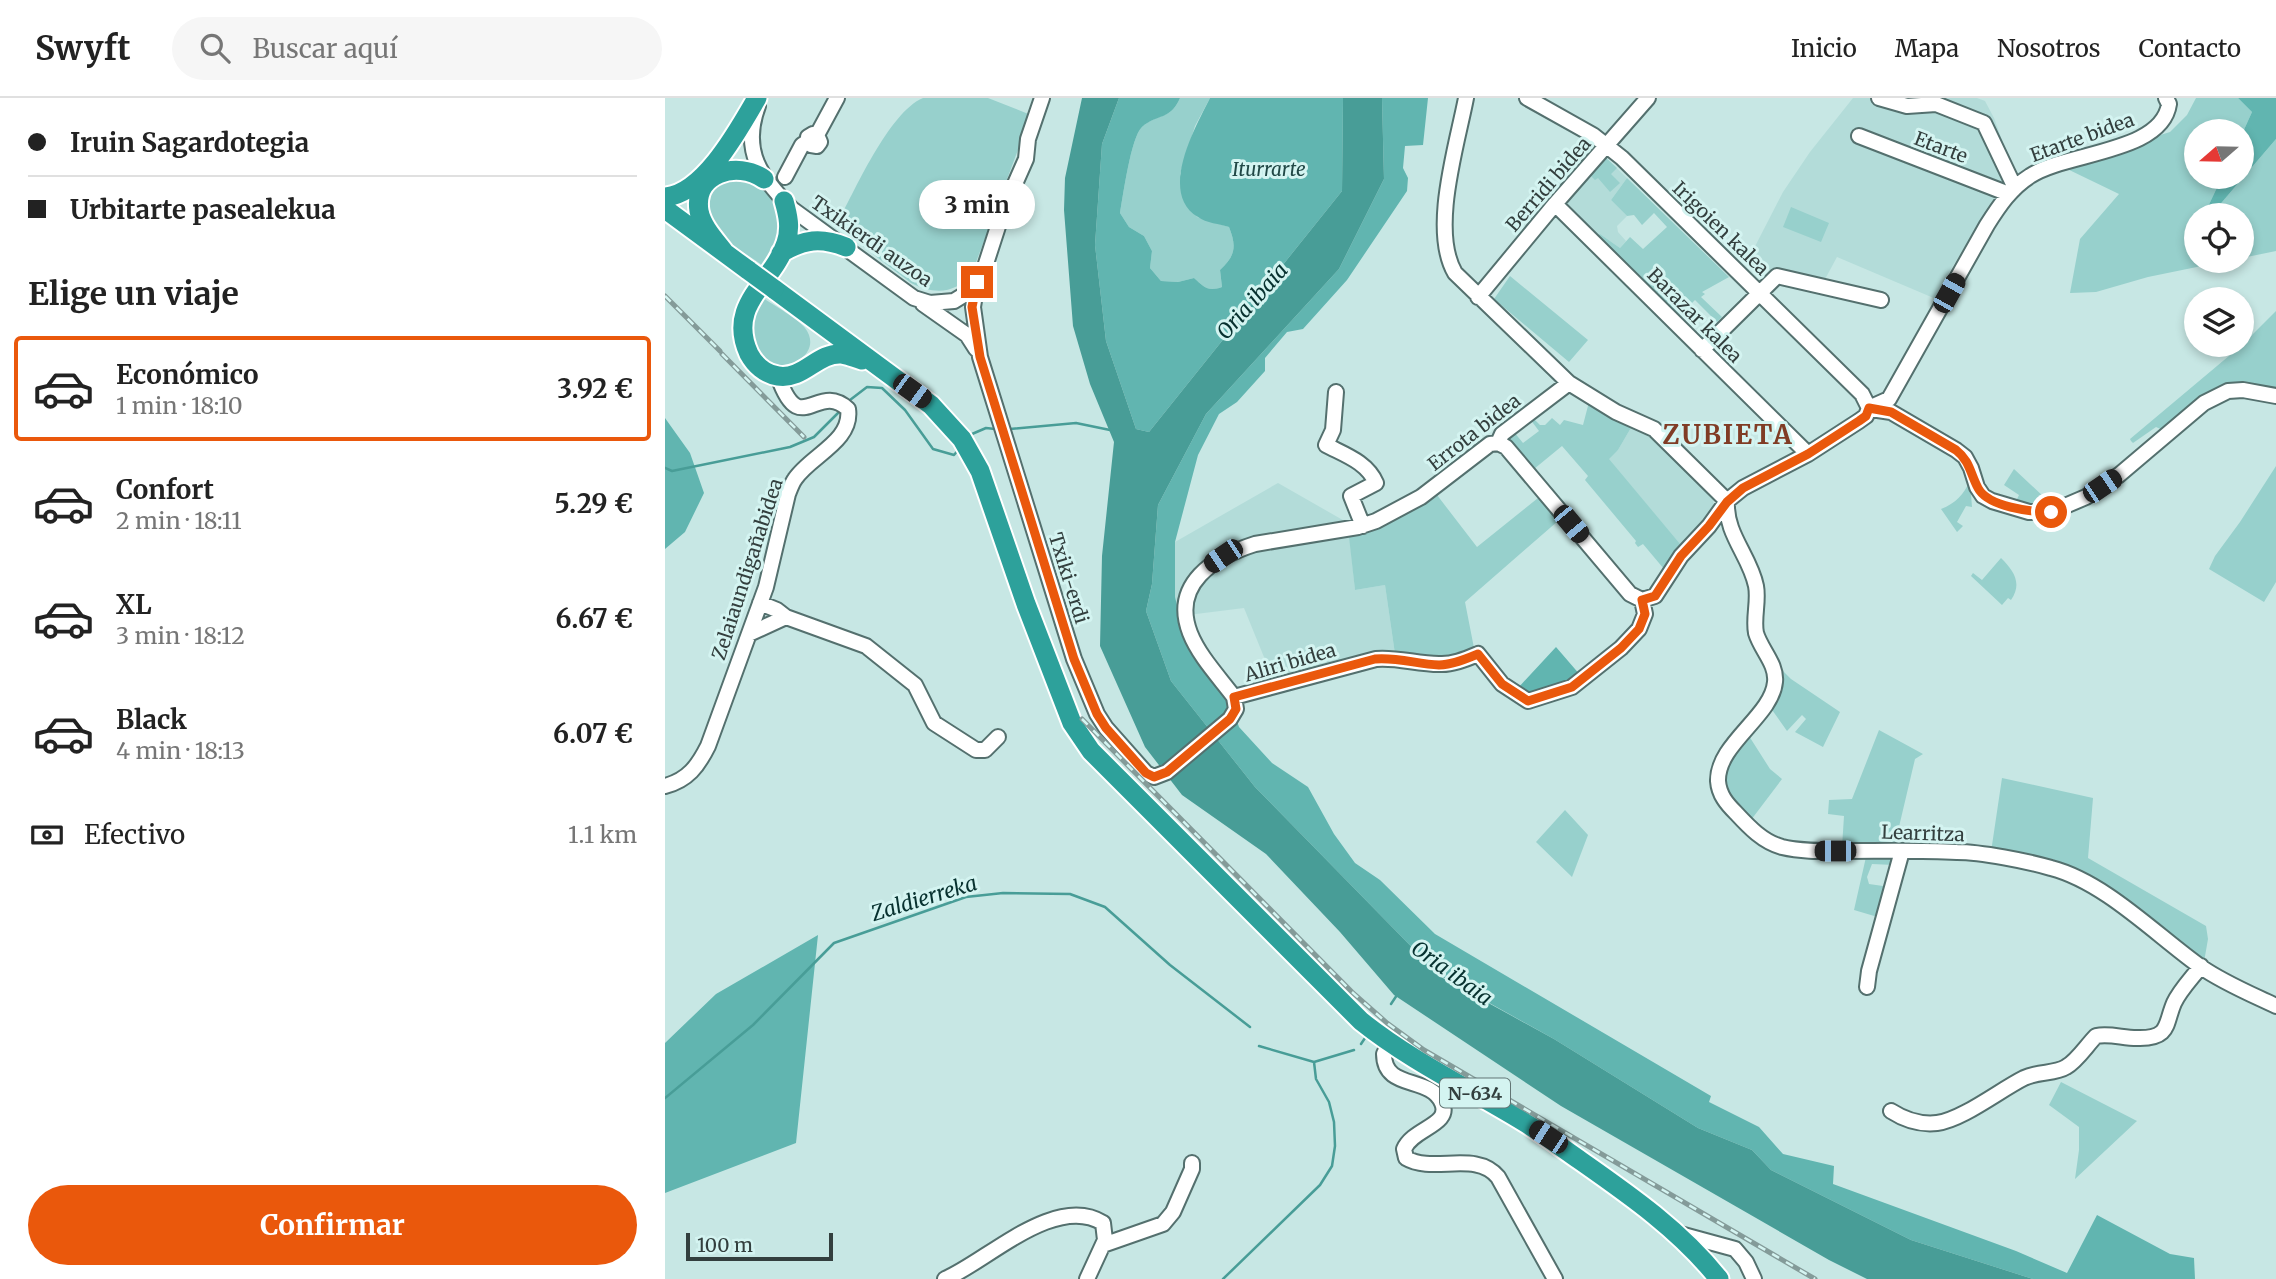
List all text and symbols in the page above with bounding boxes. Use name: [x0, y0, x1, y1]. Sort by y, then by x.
search box: [172, 17, 662, 80]
text: Swyft: [35, 28, 130, 69]
icon: search: [196, 29, 234, 67]
text: Buscar aquí: [252, 32, 398, 65]
text: Inicio: [1791, 33, 1857, 64]
text: Mapa: [1895, 33, 1959, 64]
text: Nosotros: [1997, 33, 2101, 64]
text: Contacto: [2139, 33, 2241, 64]
street label: Etarte bidea: [2027, 107, 2137, 167]
north arrow: [2184, 119, 2254, 189]
map controls: [2184, 119, 2254, 357]
text: Iruin Sagardotegia: [70, 126, 309, 159]
street label: Etarte: [1911, 126, 1971, 168]
street label: Berridi bidea: [1500, 132, 1596, 236]
park label: Iturrarte: [1232, 157, 1306, 181]
street label: Irigoien kalea: [1668, 176, 1774, 280]
callout: 3 min: [919, 180, 1035, 230]
street label: Txikierdi auzoa: [807, 190, 937, 292]
text: 3 min: [944, 190, 1010, 219]
text: Urbitarte pasealekua: [70, 193, 336, 226]
button: locate: [2184, 203, 2254, 273]
water label: Oria ibaia: [1211, 257, 1293, 345]
street label: Barazar kalea: [1643, 263, 1747, 367]
route end: [961, 266, 993, 298]
car: [1930, 270, 1969, 316]
text: Elige un viaje: [28, 274, 239, 314]
button: layers: [2184, 287, 2254, 357]
icon: car: [32, 357, 95, 420]
text: Económico: [116, 358, 259, 391]
car: [889, 370, 936, 412]
text: 3.92 €: [557, 372, 633, 405]
street label: Errota bidea: [1423, 388, 1525, 476]
text: 1 min · 18:10: [116, 391, 243, 420]
district label: ZUBIETA: [1662, 418, 1794, 451]
car: [2079, 466, 2126, 506]
icon: car: [32, 472, 95, 535]
text: Confort: [116, 473, 214, 506]
street label: Zelaiaundigañabidea: [706, 475, 788, 663]
text: 5.29 €: [555, 487, 633, 520]
route start: [2035, 496, 2067, 528]
car: [1550, 501, 1593, 547]
text: 2 min · 18:11: [116, 506, 242, 535]
street label: Txiki-erdi: [1044, 530, 1094, 626]
car: [1200, 536, 1247, 576]
icon: car: [32, 587, 95, 650]
text: XL: [116, 588, 152, 621]
text: 6.67 €: [556, 602, 633, 635]
text: 3 min · 18:12: [116, 621, 245, 650]
street label: Aliri bidea: [1241, 638, 1338, 687]
icon: car: [32, 702, 95, 765]
text: Black: [116, 703, 187, 736]
text: 6.07 €: [553, 717, 633, 750]
text: 4 min · 18:13: [116, 736, 245, 765]
icon: cash: [28, 816, 66, 854]
text: Efectivo: [84, 818, 185, 851]
text: 1.1 km: [568, 820, 637, 849]
street label: Learritza: [1881, 820, 1965, 846]
car: [1815, 841, 1857, 862]
water label: Zaldierreka: [867, 869, 980, 927]
water label: Oria ibaia: [1406, 934, 1498, 1012]
road number: N-634: [1440, 1078, 1510, 1108]
car: [1525, 1117, 1572, 1157]
button: Confirmar: [28, 1185, 637, 1265]
scale bar: [686, 1230, 833, 1262]
text: 100 m: [697, 1233, 753, 1257]

